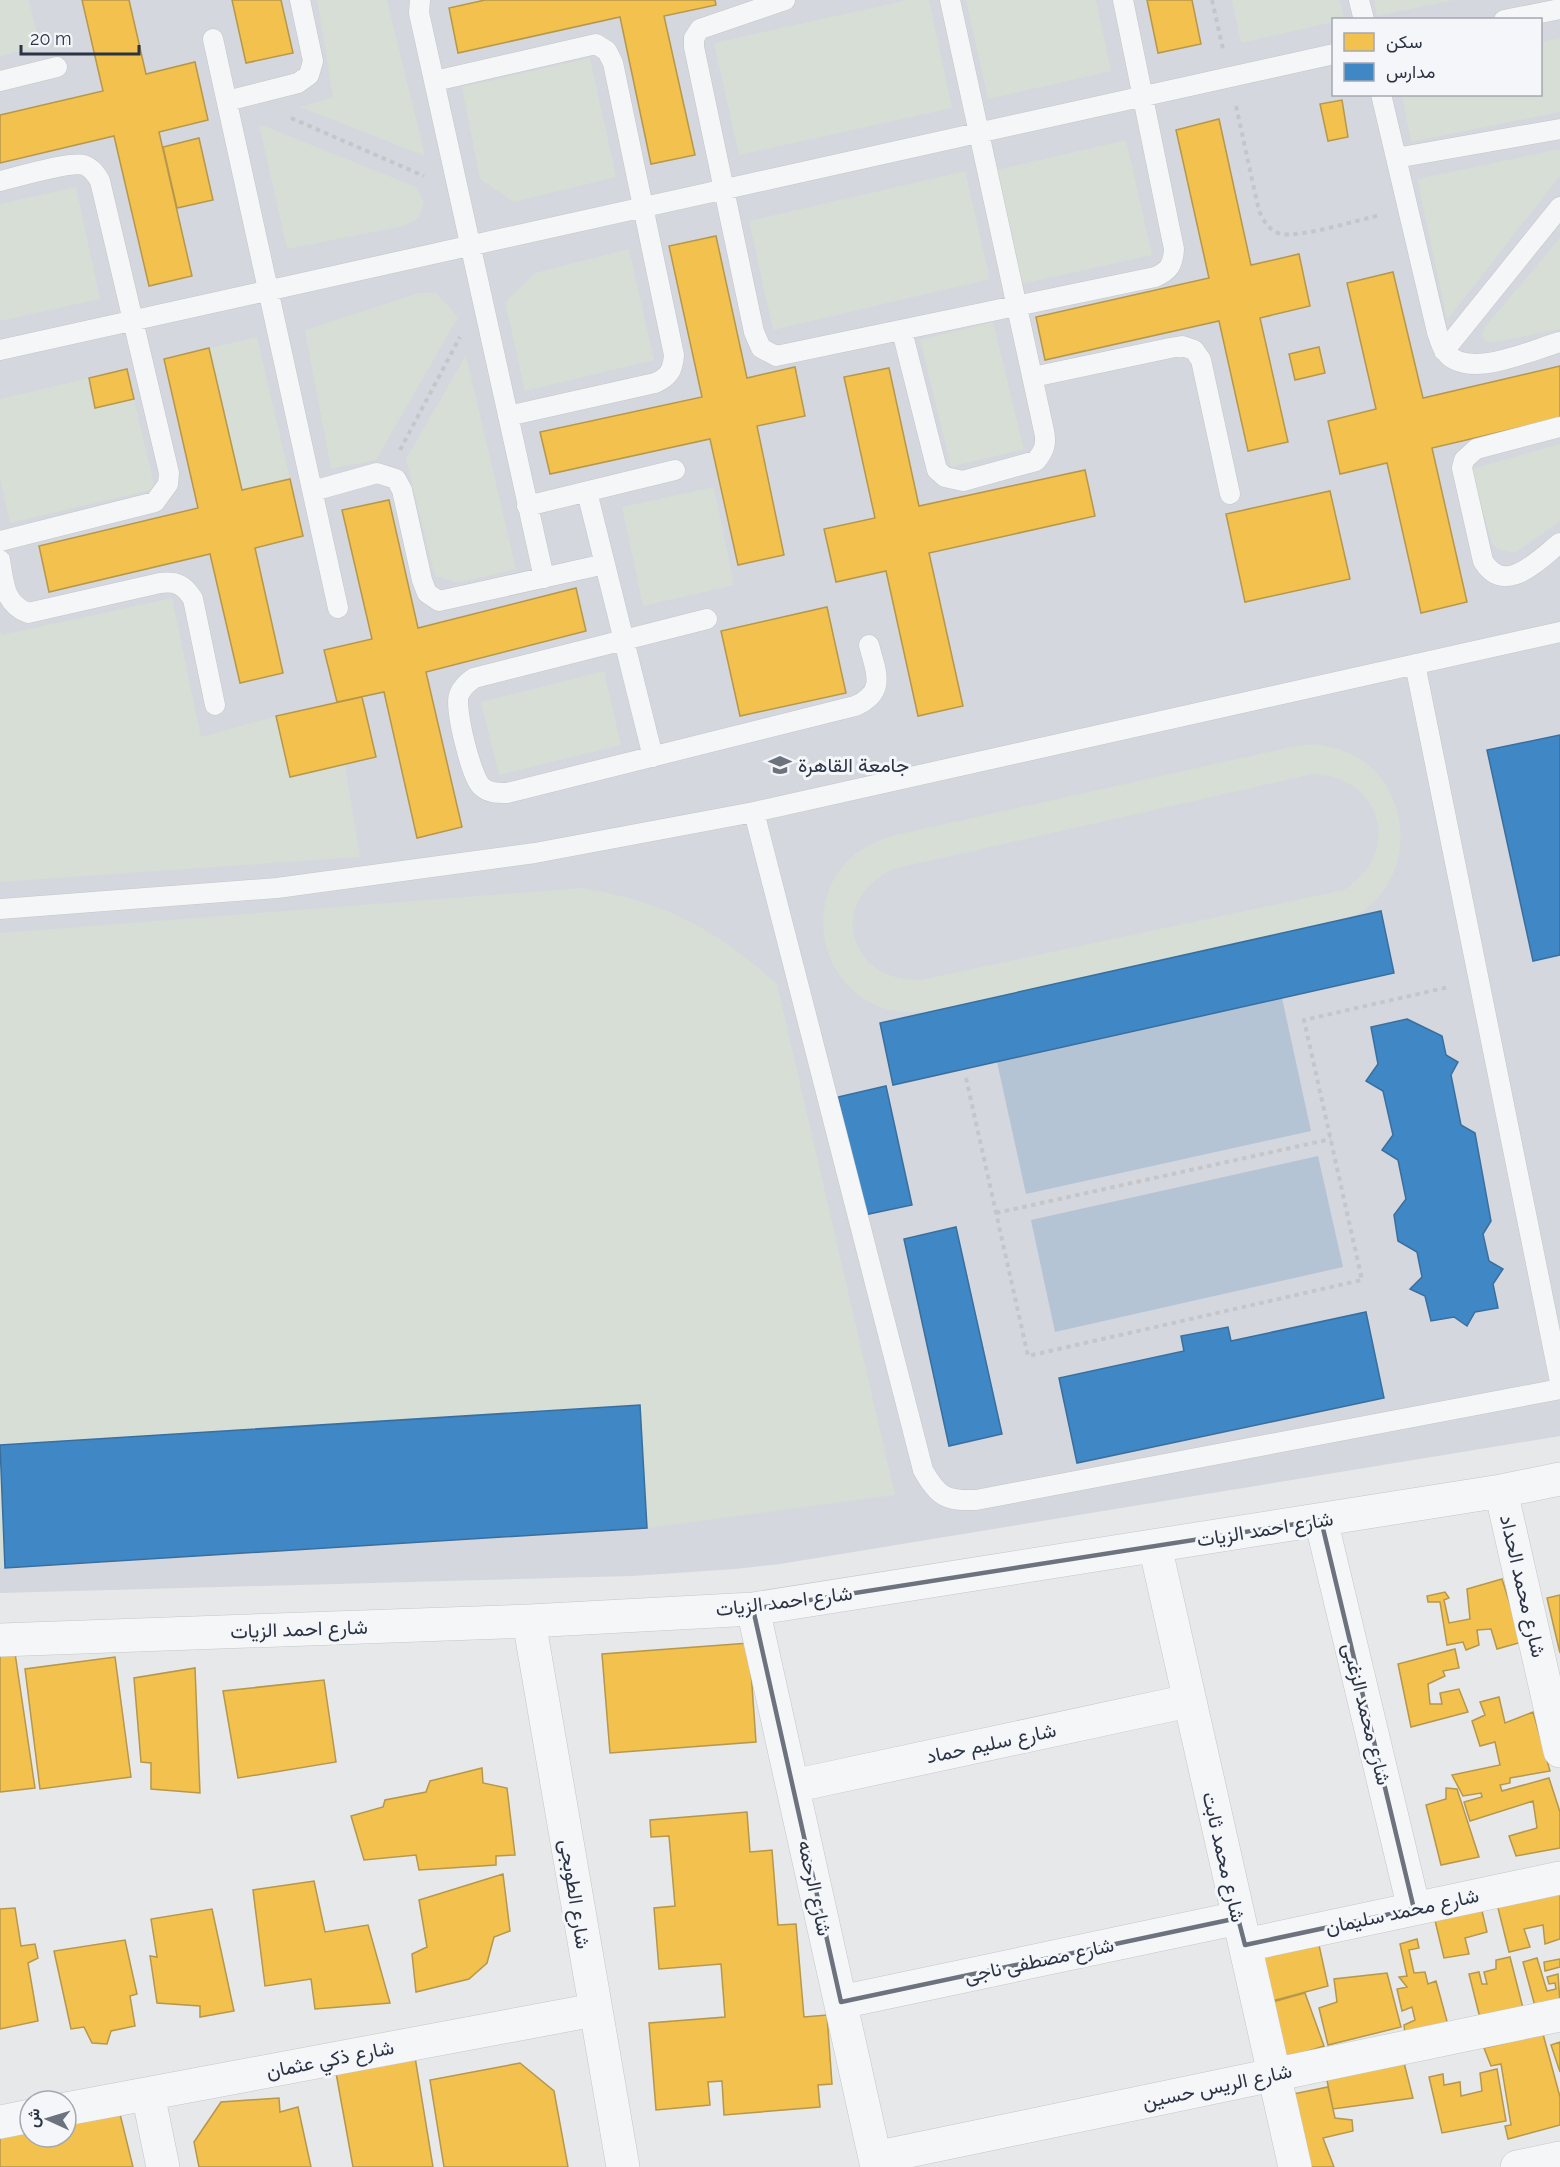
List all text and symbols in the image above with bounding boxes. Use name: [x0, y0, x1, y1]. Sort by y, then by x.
scale bar: [21, 18, 140, 56]
legend: [1332, 18, 1542, 96]
text: 20 m: [30, 28, 72, 49]
text: سكن: [1386, 31, 1422, 53]
text: مدارس: [1386, 61, 1435, 83]
school or university icon: جامعة القاهرة: [767, 752, 793, 778]
place label: جامعة القاهرة: [798, 753, 909, 778]
street label: شارع احمد الزيات: [1195, 1506, 1335, 1554]
street label: شارع محمد الحداد: [1493, 1512, 1551, 1660]
street label: شارع احمد الزيات: [714, 1581, 854, 1623]
street label: شارع احمد الزيات: [230, 1615, 368, 1645]
street label: شارع محمد الزغبى: [1336, 1640, 1396, 1788]
street label: شارع سليم حماد: [924, 1718, 1059, 1770]
street label: شارع محمد ثابت: [1195, 1789, 1251, 1925]
street label: شارع الطوبجى: [553, 1837, 596, 1951]
street label: شارع الرحمه: [791, 1838, 837, 1938]
street label: شارع محمد سليمان: [1323, 1883, 1481, 1941]
street label: شارع مصطفى ناجى: [962, 1932, 1116, 1989]
street label: شارع ذكي عثمان: [264, 2035, 397, 2088]
street label: شارع الريس حسين: [1140, 2058, 1294, 2116]
north arrow: [18, 2089, 78, 2149]
text: ش: [23, 2108, 44, 2128]

